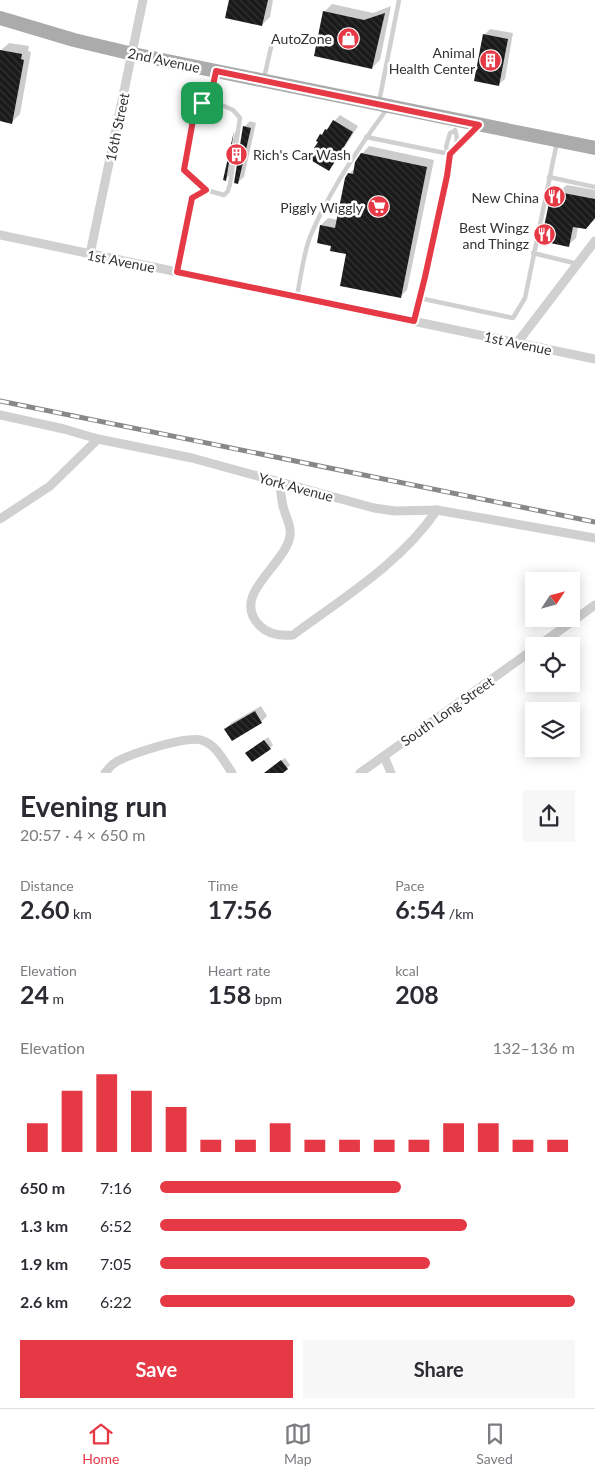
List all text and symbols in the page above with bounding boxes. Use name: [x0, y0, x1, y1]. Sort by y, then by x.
shop icon: AutoZone: [336, 26, 360, 50]
place label: AutoZone: [271, 30, 332, 47]
street label: 2nd Avenue: [126, 44, 202, 76]
place label: Animal Health Center: [389, 44, 475, 77]
building icon: Animal Health Center: [479, 48, 503, 72]
pin: [181, 82, 223, 124]
icon: arrive: [188, 89, 216, 117]
street label: 16th Street: [101, 91, 133, 163]
building icon: Rich's Car Wash: [225, 142, 249, 166]
place label: Rich's Car Wash: [253, 146, 351, 163]
restaurant icon: New China: [543, 185, 567, 209]
place label: New China: [472, 189, 539, 206]
supermarket icon: Piggly Wiggly: [367, 195, 391, 219]
place label: Piggly Wiggly: [280, 199, 364, 216]
place label: Best Wingz and Thingz: [459, 219, 529, 252]
restaurant icon: Best Wingz and Thingz: [533, 223, 557, 247]
street label: 1st Avenue: [86, 246, 156, 276]
street label: 1st Avenue: [483, 328, 553, 358]
street label: York Avenue: [257, 469, 335, 505]
north arrow: [525, 572, 580, 628]
map controls: [525, 572, 580, 757]
button: locate: [525, 637, 580, 692]
street label: South Long Street: [397, 673, 497, 749]
button: layers: [525, 702, 580, 757]
text: Evening run: [20, 789, 167, 823]
button: share: [523, 790, 575, 842]
text: 20:57 · 4 × 650 m: [20, 825, 145, 844]
text: Distance: [20, 877, 74, 894]
text: Time: [208, 877, 238, 894]
text: Pace: [395, 877, 424, 894]
text: 2.60: [20, 894, 69, 924]
text: 17:56: [208, 894, 272, 924]
text: 6:54: [395, 894, 445, 924]
text: km: [69, 905, 92, 922]
text: /km: [445, 905, 474, 922]
text: Elevation: [20, 962, 77, 979]
text: Heart rate: [208, 962, 270, 979]
text: kcal: [395, 962, 419, 979]
text: 24: [20, 979, 49, 1009]
text: 158: [208, 979, 251, 1009]
text: 208: [395, 979, 439, 1009]
text: m: [49, 990, 64, 1007]
text: bpm: [251, 990, 282, 1007]
text: Elevation: [20, 1038, 85, 1057]
text: 132–136 m: [493, 1038, 575, 1057]
text: 650 m: [20, 1178, 65, 1197]
text: 7:16: [100, 1178, 132, 1197]
text: 1.3 km: [20, 1216, 68, 1235]
text: 6:52: [100, 1216, 132, 1235]
text: 1.9 km: [20, 1254, 68, 1273]
text: 7:05: [100, 1254, 132, 1273]
text: 2.6 km: [20, 1292, 68, 1311]
text: 6:22: [100, 1292, 132, 1311]
button: Save: [20, 1340, 293, 1398]
button: Share: [303, 1340, 575, 1398]
tab: Home: [82, 1420, 120, 1467]
tab: Map: [284, 1420, 312, 1467]
tab: Saved: [476, 1420, 513, 1467]

